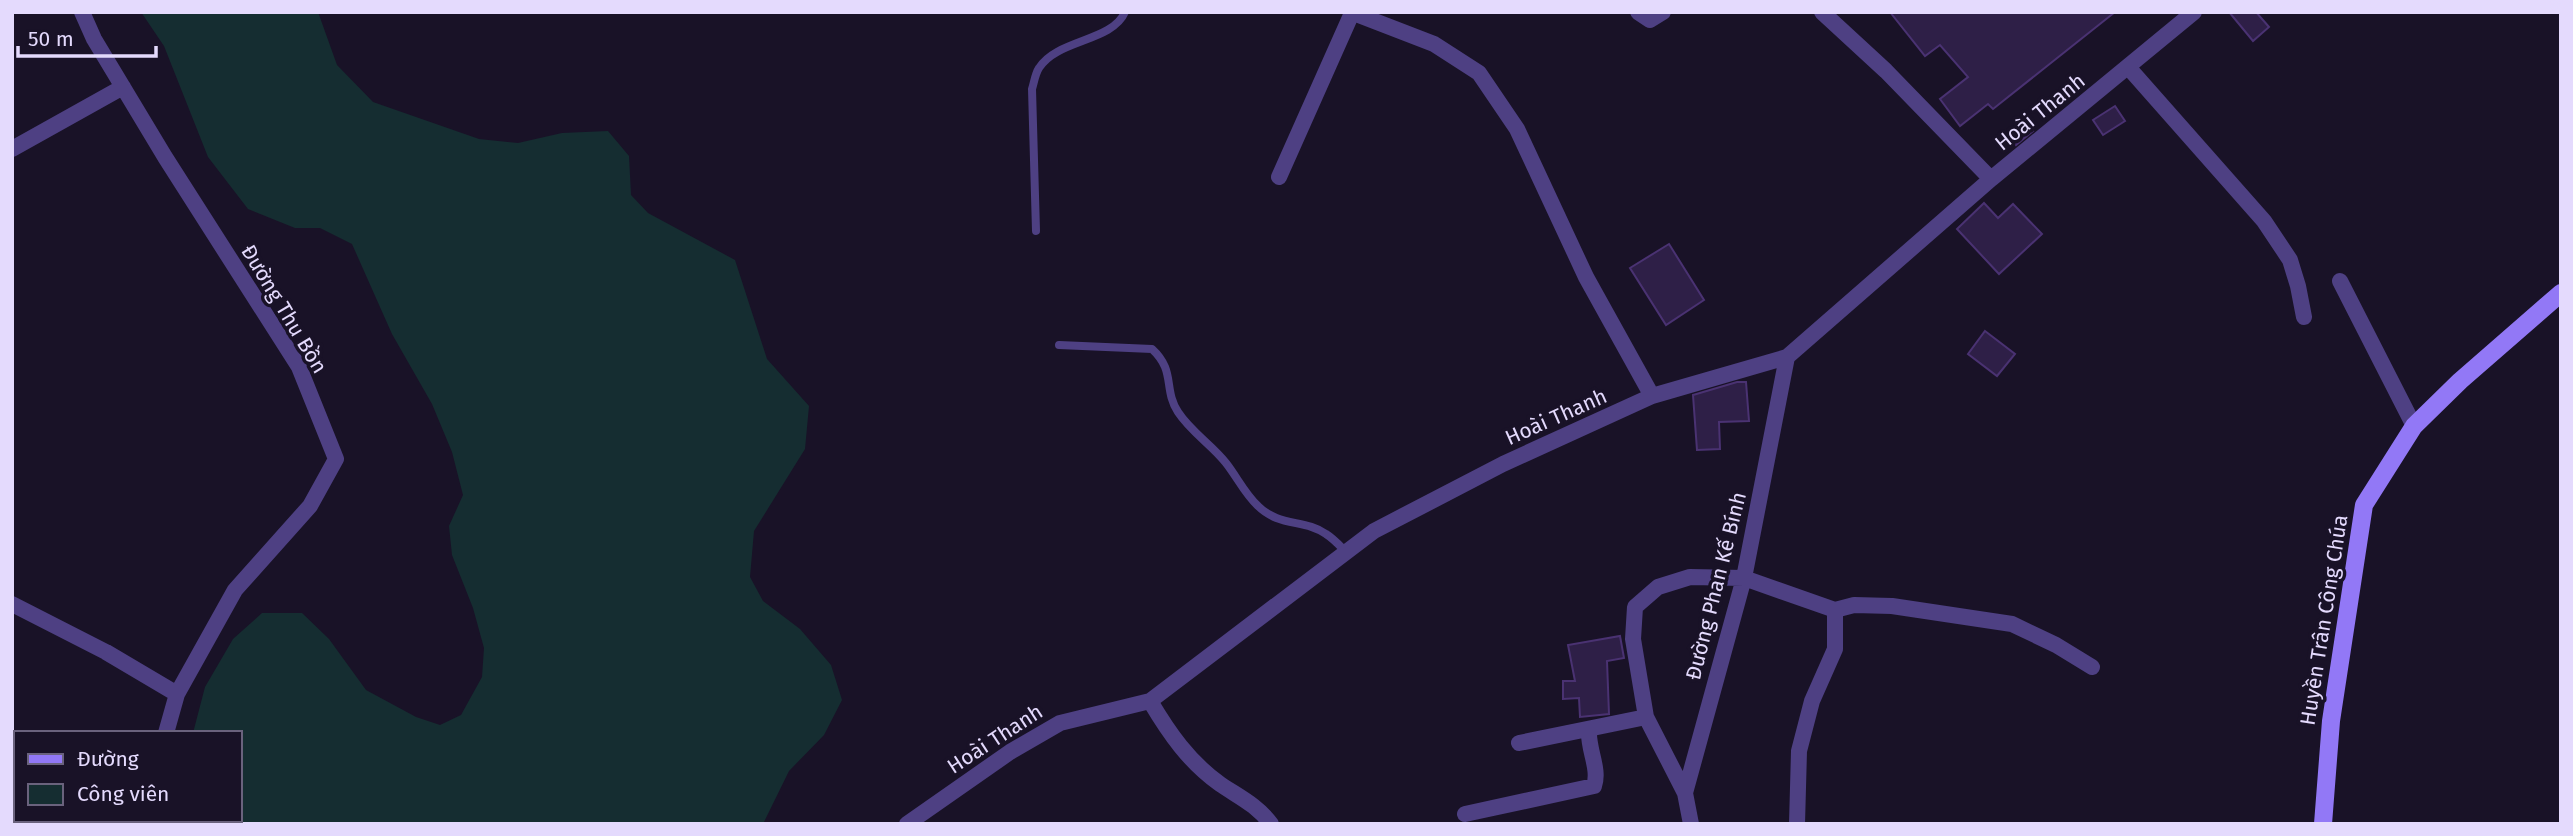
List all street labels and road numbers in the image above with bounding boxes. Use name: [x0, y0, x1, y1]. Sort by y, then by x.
street label: Hoài Thanh: [1990, 68, 2090, 156]
street label: Đường Thu Bồn: [235, 240, 333, 378]
street label: Hoài Thanh: [1501, 383, 1611, 451]
street label: Đường Phan Kế Bính: [1680, 489, 1752, 683]
street label: Huyền Trân Công Chúa: [2295, 513, 2353, 727]
street label: Hoài Thanh: [942, 699, 1048, 779]

